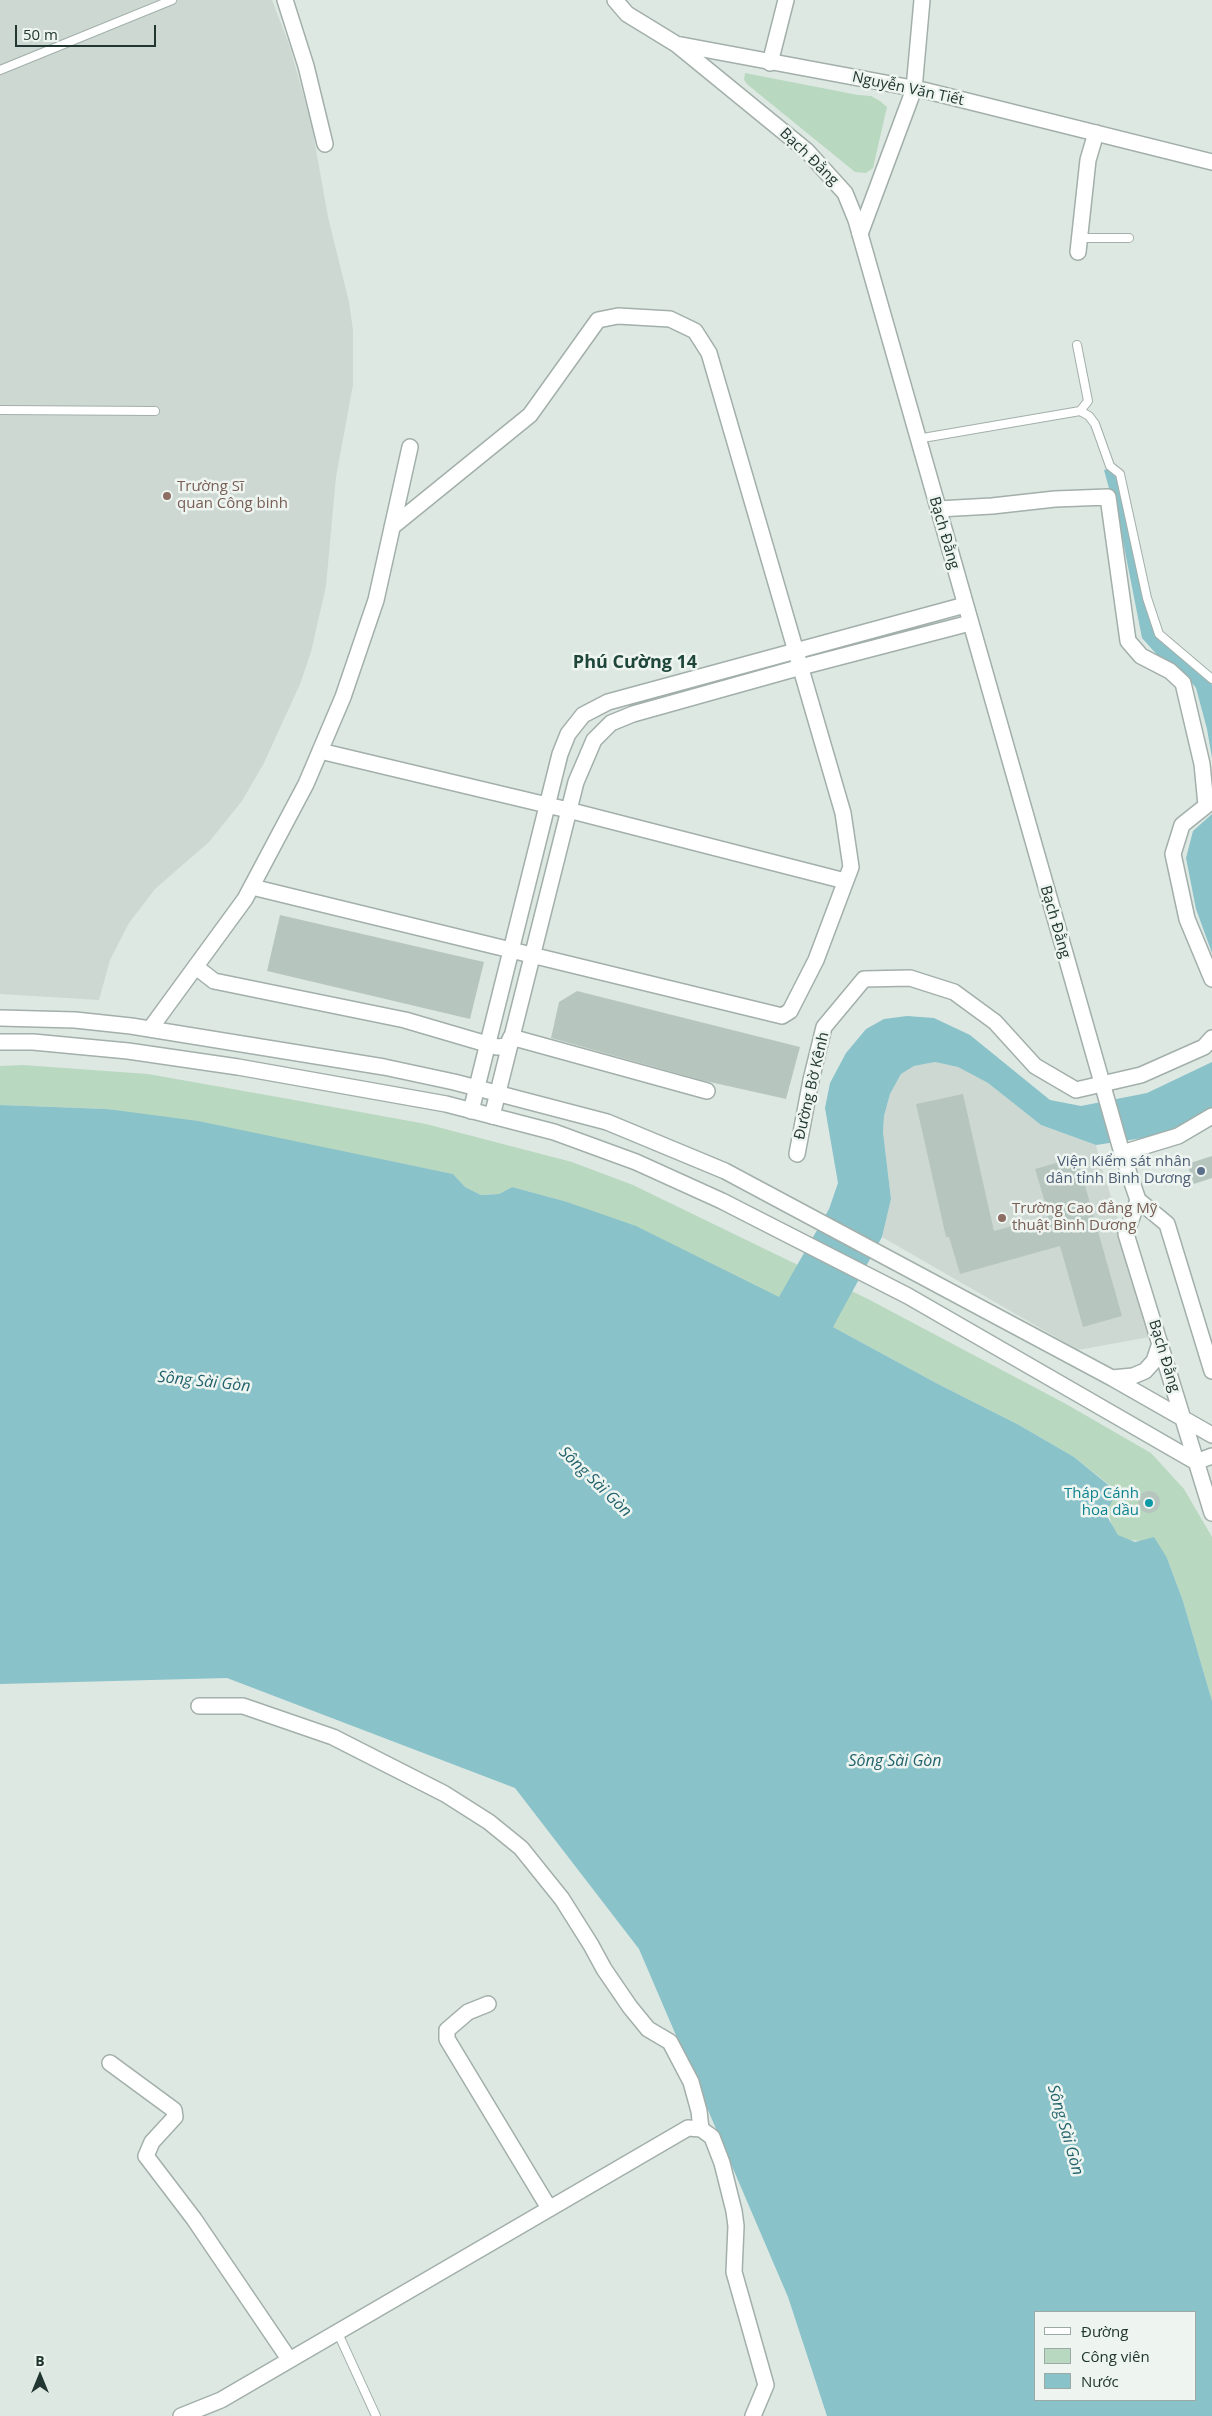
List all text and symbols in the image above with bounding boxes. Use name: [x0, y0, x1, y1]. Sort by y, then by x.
scale bar: [18, 15, 159, 47]
text: 50 m: [23, 24, 58, 44]
street label: Nguyễn Văn Tiết: [850, 68, 966, 110]
street label: Bạch Đằng: [776, 125, 842, 189]
place label: Trường Sĩ quan Công binh: [177, 478, 288, 513]
marker: Trường Sĩ quan Công binh: [161, 490, 173, 502]
street label: Bạch Đằng: [925, 495, 963, 571]
district label: Phú Cường 14: [573, 652, 697, 674]
street label: Bạch Đằng: [1036, 884, 1074, 960]
street label: Đường Bờ Kênh: [791, 1030, 833, 1142]
place label: Viện Kiểm sát nhân dân tỉnh Bình Dương: [1046, 1153, 1191, 1188]
marker: Viện Kiểm sát nhân dân tỉnh Bình Dương: [1195, 1165, 1207, 1177]
place label: Trường Cao đẳng Mỹ thuật Bình Dương: [1012, 1200, 1157, 1235]
marker: Trường Cao đẳng Mỹ thuật Bình Dương: [996, 1212, 1008, 1224]
street label: Bạch Đằng: [1144, 1318, 1184, 1394]
water label: Sông Sài Gòn: [157, 1368, 251, 1396]
water label: Sông Sài Gòn: [555, 1443, 635, 1521]
place label: Tháp Cánh hoa dầu: [1064, 1485, 1139, 1520]
marker: Tháp Cánh hoa dầu: [1143, 1497, 1155, 1509]
water label: Sông Sài Gòn: [848, 1751, 942, 1771]
water label: Sông Sài Gòn: [1043, 2083, 1087, 2177]
legend: [1034, 2311, 1197, 2401]
text: Đường: [1081, 2321, 1128, 2341]
text: Công viên: [1081, 2346, 1150, 2366]
north arrow: [15, 2351, 65, 2401]
text: B: [35, 2351, 45, 2370]
text: Nước: [1081, 2371, 1119, 2391]

